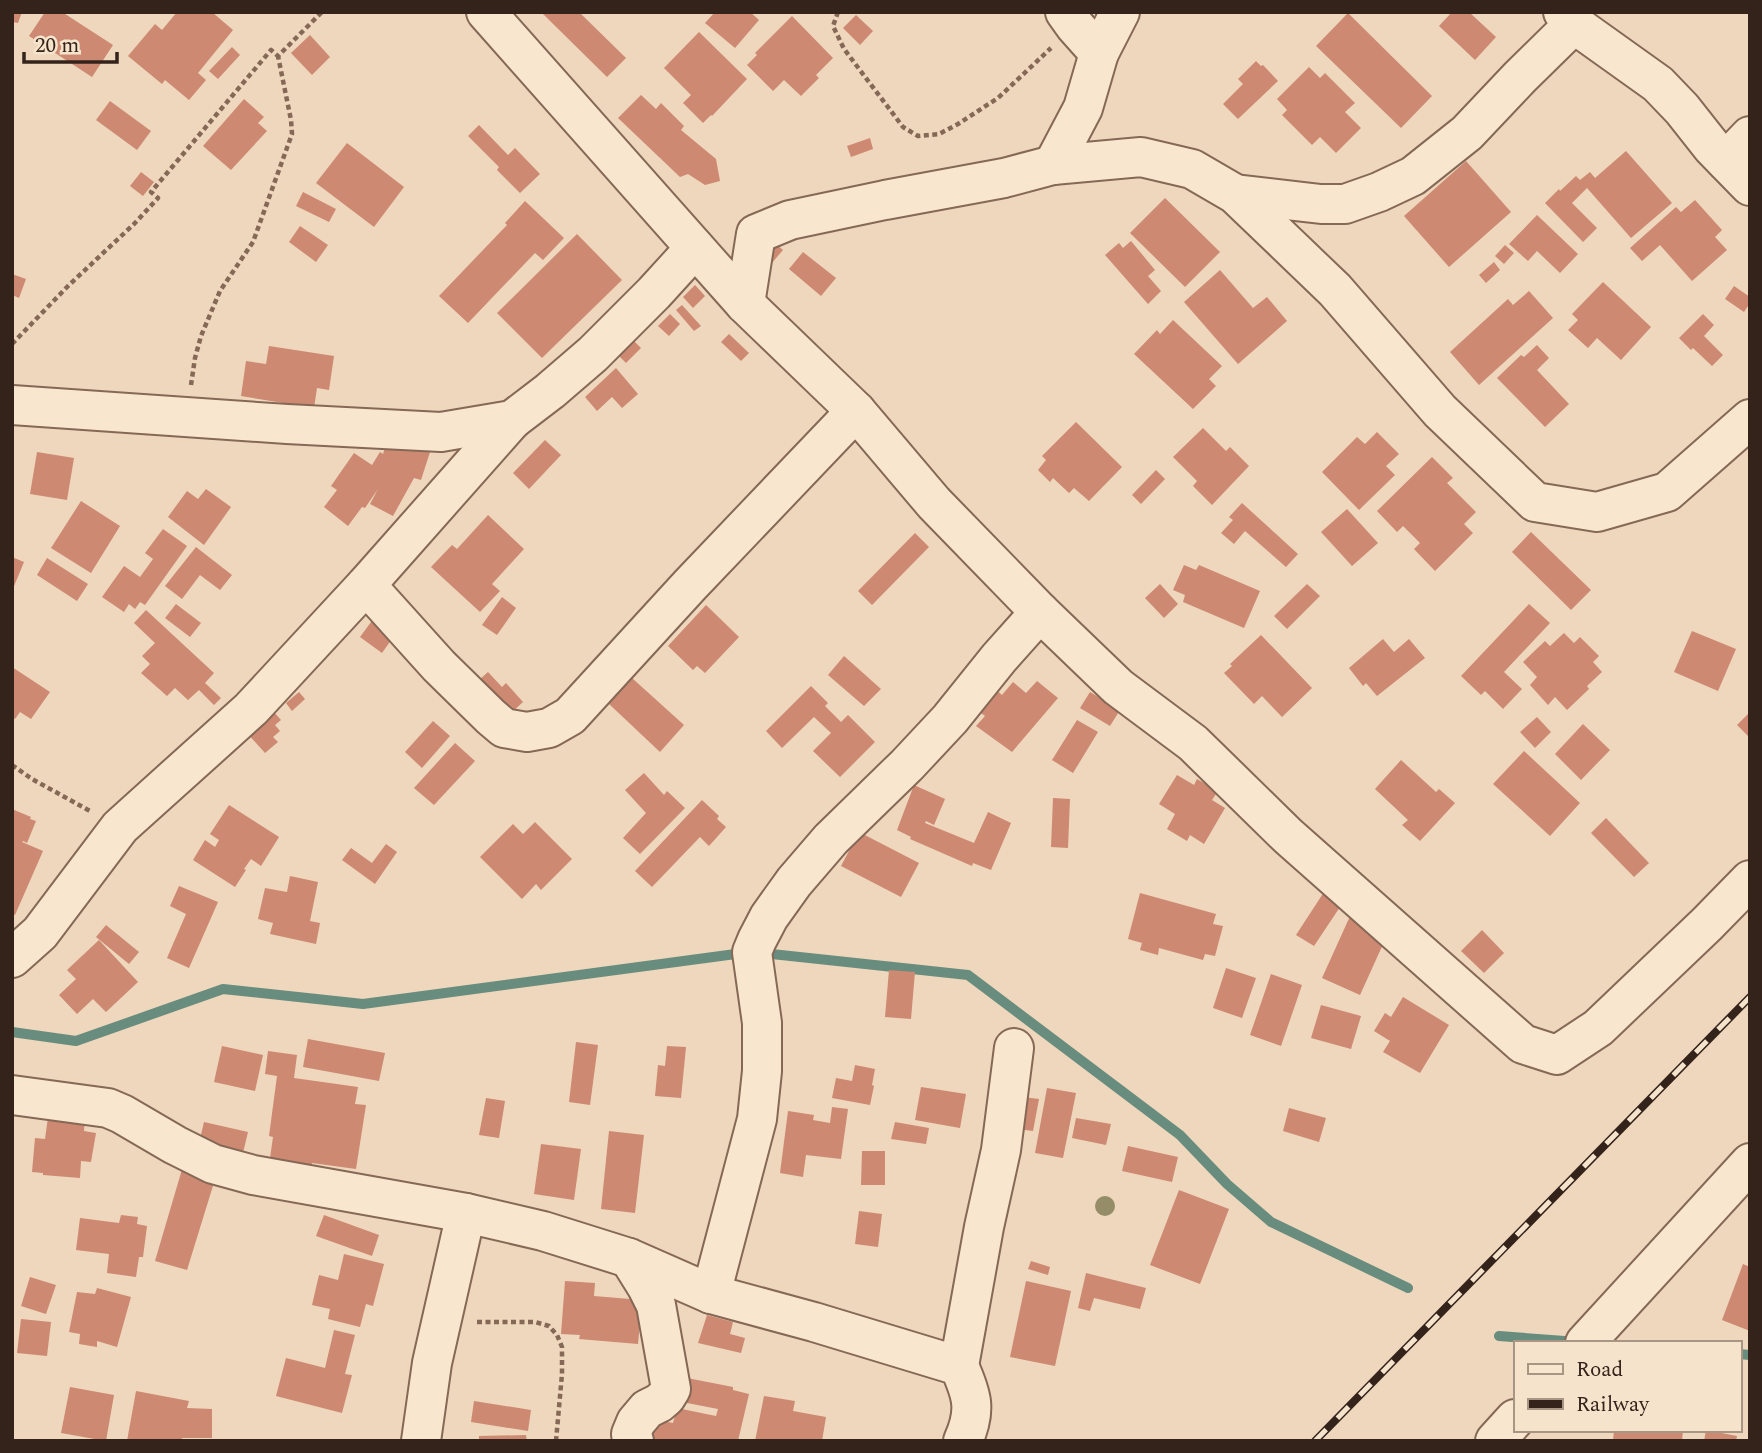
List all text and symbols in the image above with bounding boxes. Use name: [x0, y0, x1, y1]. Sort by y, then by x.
scale bar: [24, 21, 117, 65]
text: 20 m: [35, 30, 79, 62]
legend: [1514, 1341, 1741, 1432]
text: Road: [1576, 1354, 1623, 1386]
text: Railway: [1576, 1389, 1650, 1421]

